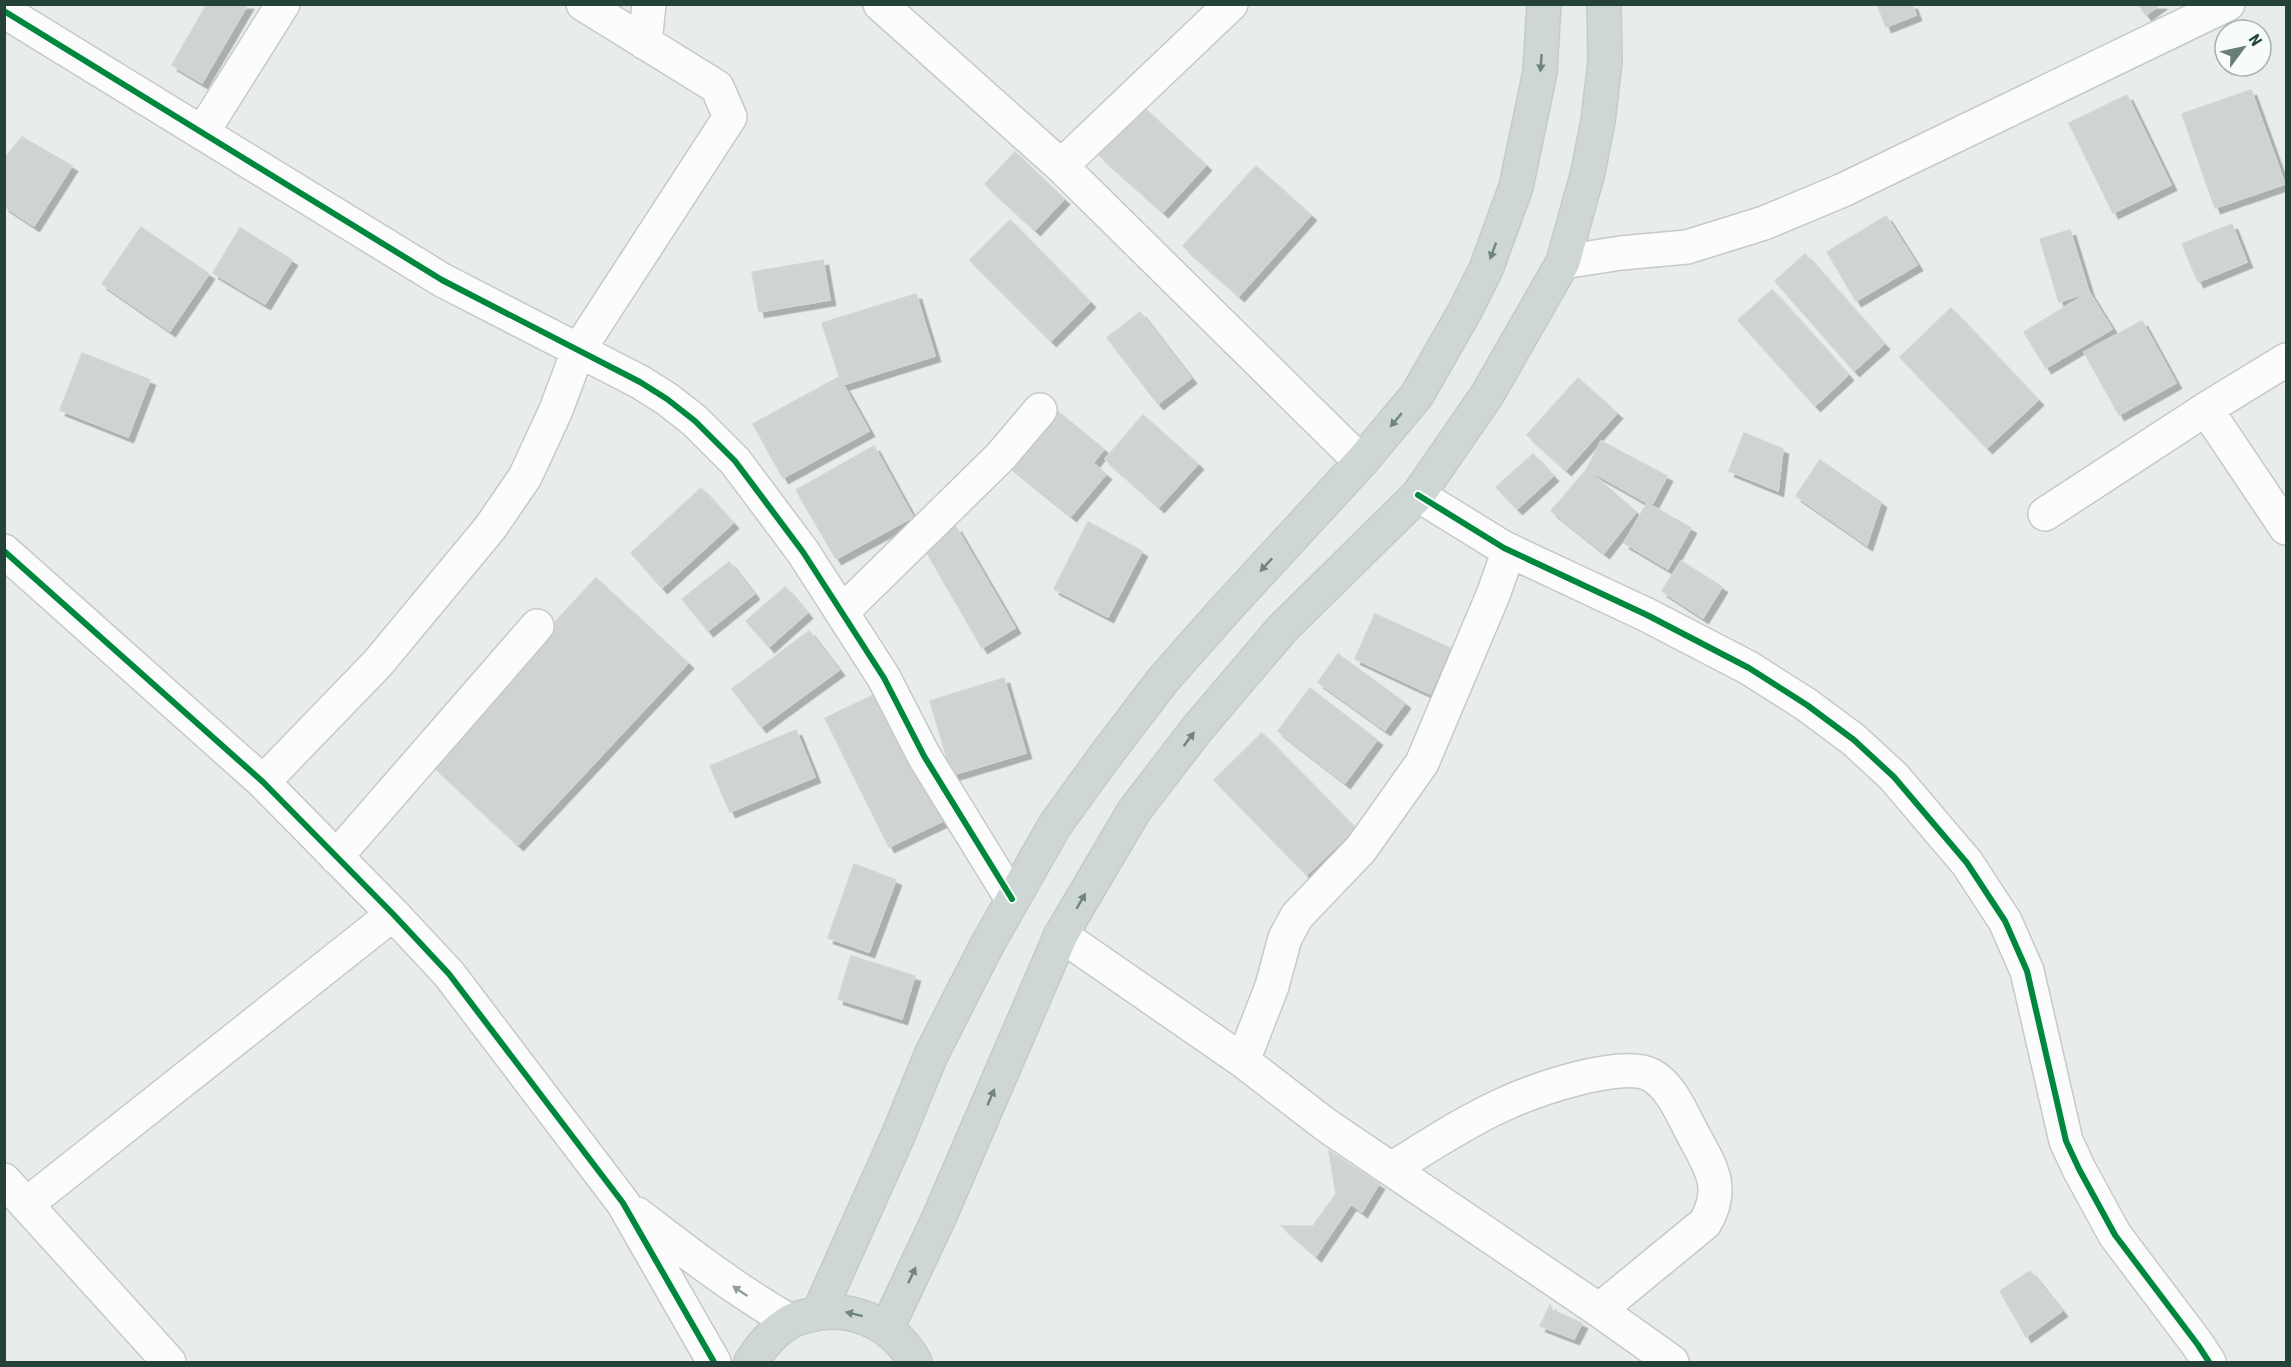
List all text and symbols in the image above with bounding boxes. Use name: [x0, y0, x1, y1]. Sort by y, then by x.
north arrow: [2213, 18, 2273, 78]
text: N: [2245, 31, 2266, 49]
one-way arrow: [1536, 53, 1545, 72]
one-way arrow: [1487, 242, 1497, 260]
one-way arrow: [1390, 412, 1403, 427]
one-way arrow: [1260, 557, 1273, 572]
one-way arrow: [1182, 731, 1195, 747]
one-way arrow: [1076, 892, 1086, 909]
one-way arrow: [987, 1088, 996, 1106]
one-way arrow: [907, 1267, 916, 1284]
one-way arrow: [732, 1285, 748, 1297]
one-way arrow: [845, 1309, 864, 1319]

